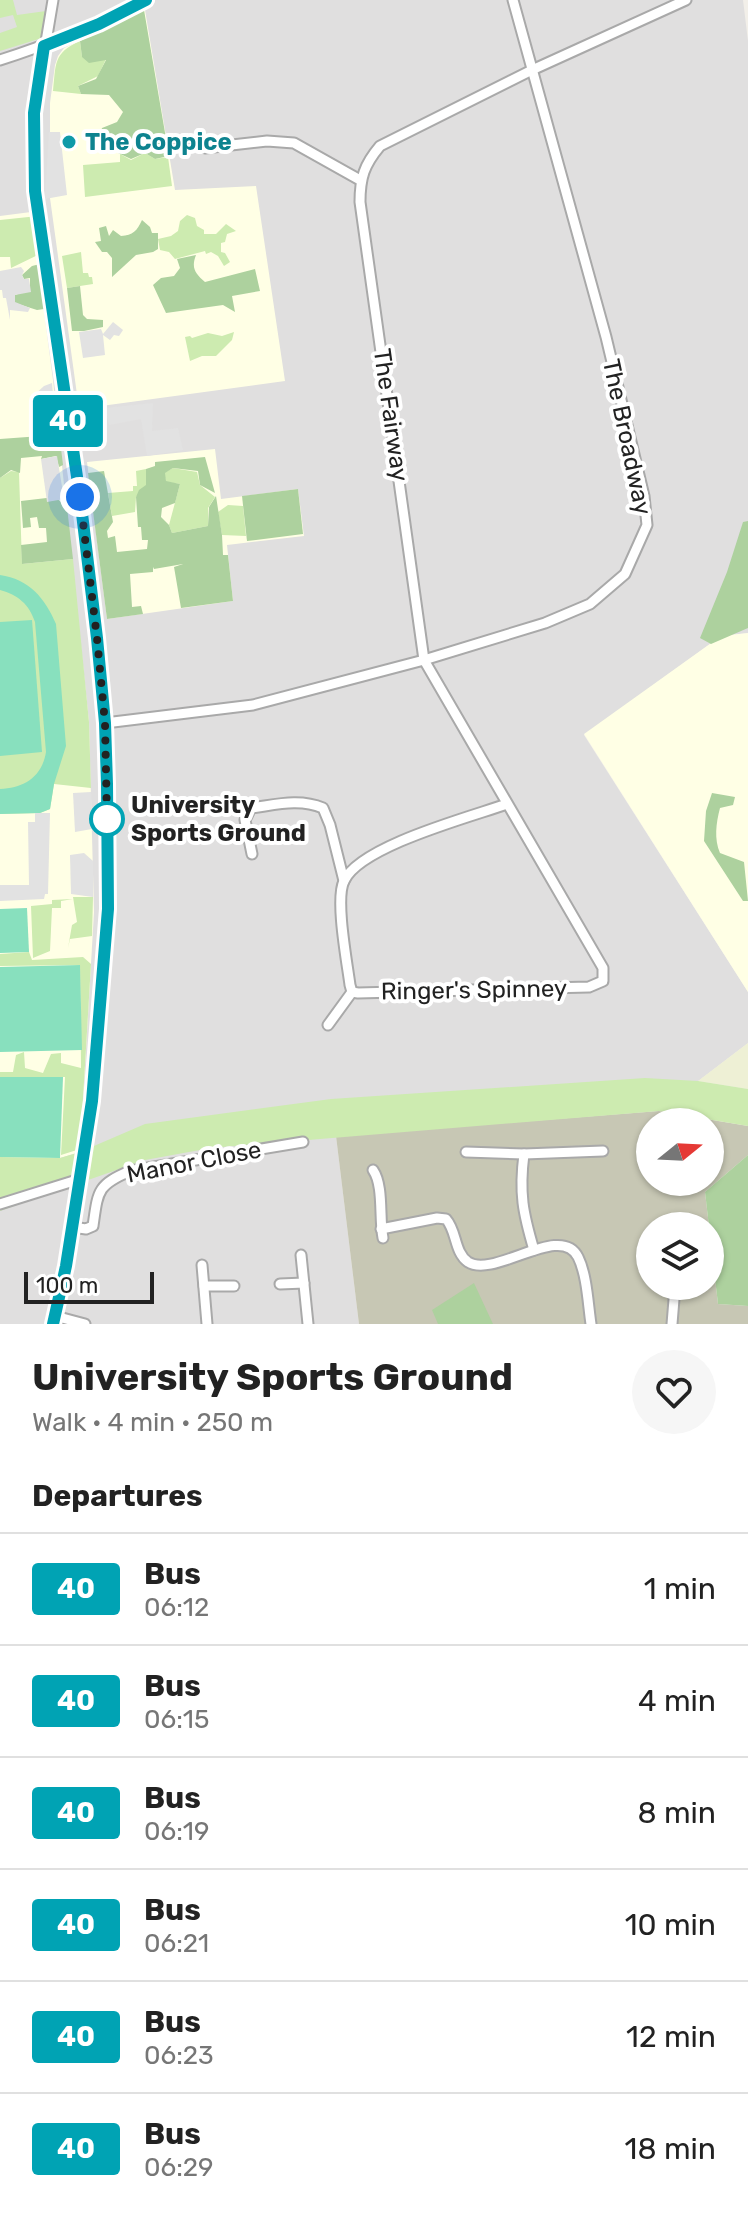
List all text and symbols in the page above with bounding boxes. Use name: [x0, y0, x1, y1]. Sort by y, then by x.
place label: The Coppice: [85, 128, 232, 156]
marker: The Coppice: [60, 133, 78, 151]
street label: The Fairway: [368, 347, 414, 483]
street label: The Broadway: [597, 356, 657, 518]
line badge: 40: [32, 395, 104, 447]
text: 40: [49, 404, 87, 437]
your location: [60, 477, 100, 517]
place label: University Sports Ground: [131, 791, 306, 847]
marker: University Sports Ground: [90, 802, 124, 836]
street label: Ringer's Spinney: [381, 974, 567, 1006]
north arrow: [636, 1108, 724, 1196]
map controls: [636, 1108, 724, 1300]
street label: Manor Close: [124, 1135, 264, 1189]
button: layers: [636, 1212, 724, 1300]
scale bar: [24, 1268, 154, 1304]
text: 100 m: [36, 1272, 98, 1299]
button: heart: [632, 1350, 716, 1434]
text: University Sports Ground: [32, 1354, 513, 1400]
text: Walk · 4 min · 250 m: [32, 1407, 273, 1438]
text: Departures: [32, 1478, 203, 1514]
text: Bus: [144, 1556, 201, 1592]
text: 1 min: [644, 1571, 716, 1607]
text: 40: [57, 1572, 95, 1605]
text: 06:12: [144, 1592, 209, 1623]
text: Bus: [144, 1668, 201, 1704]
text: 4 min: [638, 1683, 716, 1719]
text: 40: [57, 1684, 95, 1717]
text: 06:15: [144, 1704, 209, 1735]
text: Bus: [144, 1780, 201, 1816]
text: 8 min: [637, 1795, 716, 1831]
text: 40: [57, 1796, 95, 1829]
text: 06:19: [144, 1816, 209, 1847]
text: Bus: [144, 1892, 201, 1928]
text: 10 min: [625, 1907, 716, 1943]
text: 40: [57, 1908, 95, 1941]
text: 06:21: [144, 1928, 209, 1959]
text: Bus: [144, 2004, 201, 2040]
text: 12 min: [626, 2019, 716, 2055]
text: 40: [57, 2020, 95, 2053]
text: 06:23: [144, 2040, 214, 2071]
text: Bus: [144, 2116, 201, 2152]
text: 18 min: [625, 2131, 716, 2167]
text: 40: [57, 2132, 95, 2165]
text: 06:29: [144, 2152, 214, 2183]

